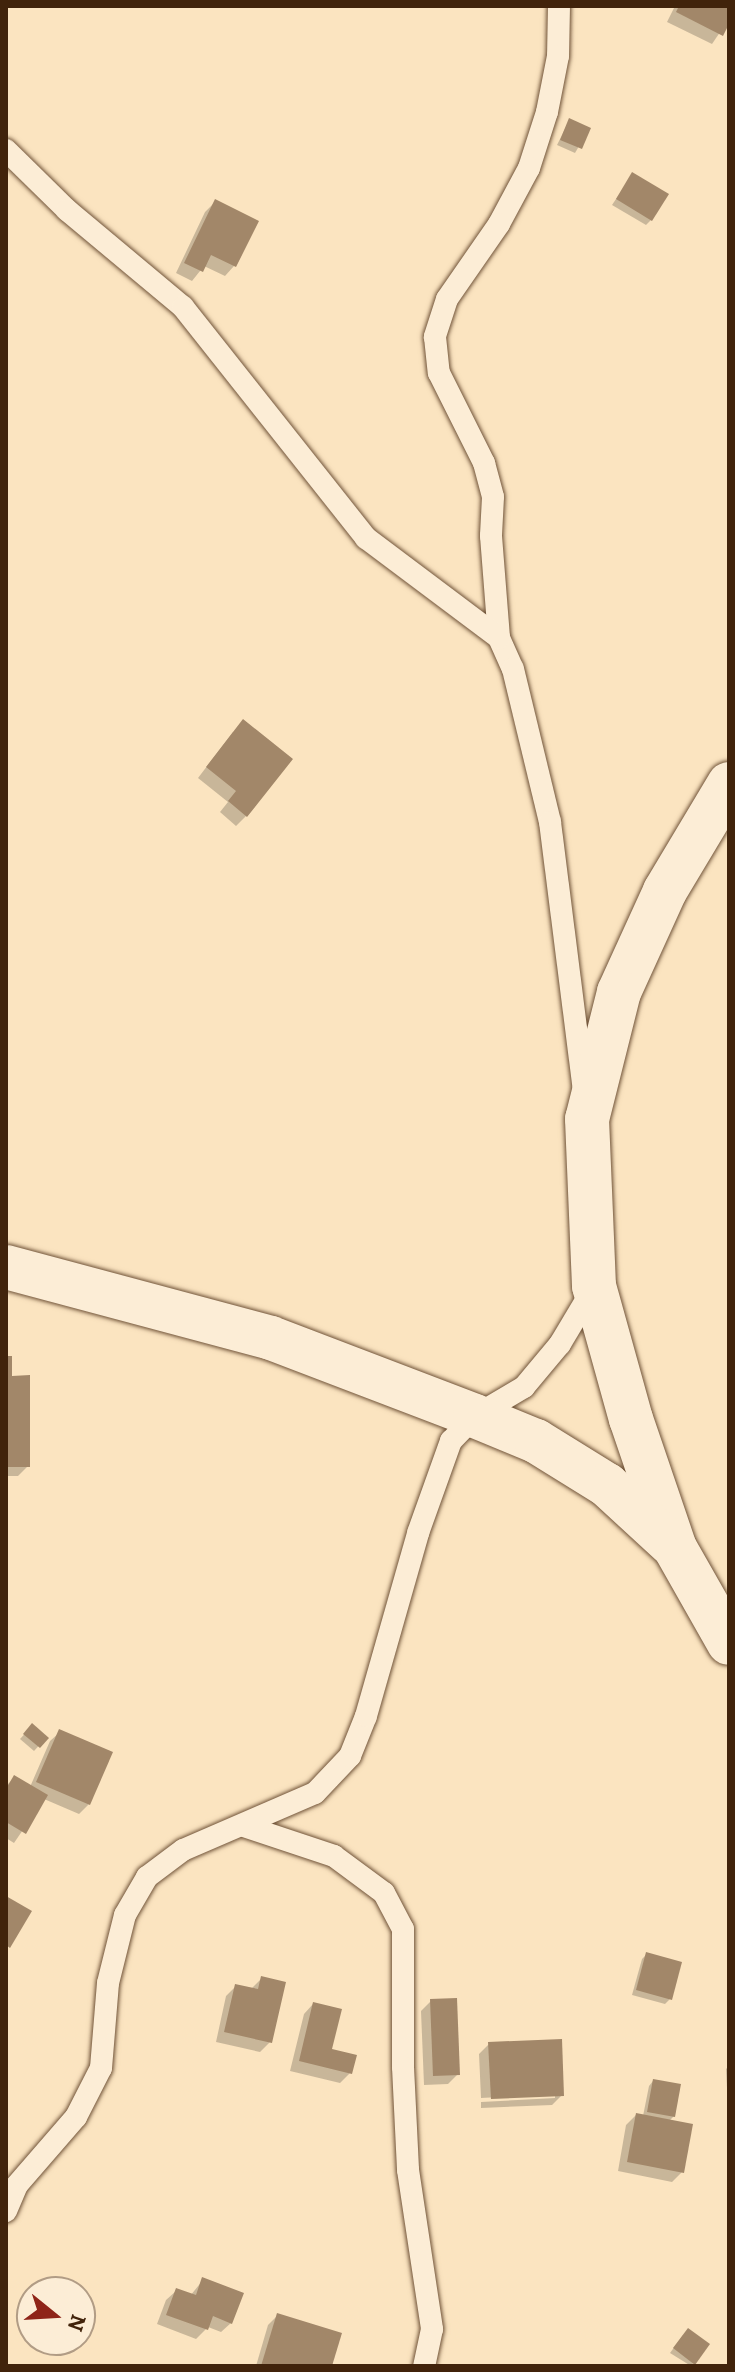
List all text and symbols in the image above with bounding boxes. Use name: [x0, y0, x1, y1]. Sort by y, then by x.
north arrow: [16, 2276, 96, 2356]
text: N: [60, 2311, 94, 2335]

